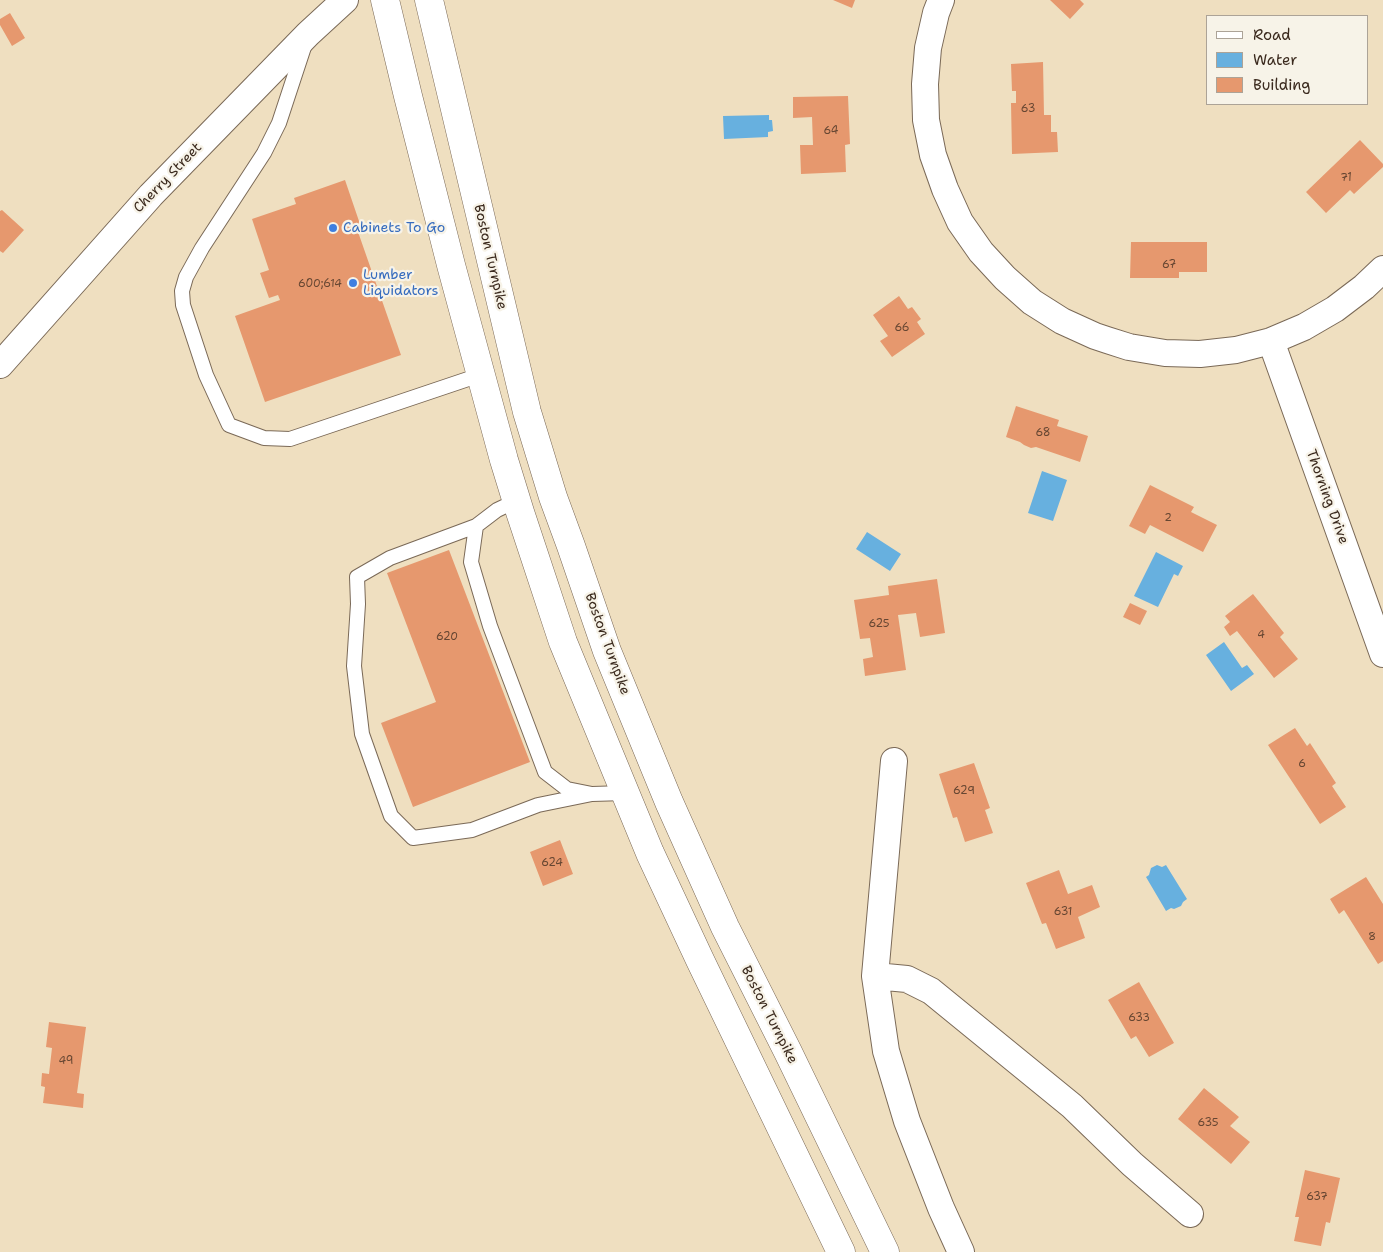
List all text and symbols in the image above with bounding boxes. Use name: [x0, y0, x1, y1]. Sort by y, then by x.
legend: [1206, 15, 1368, 105]
text: Road: [1253, 25, 1291, 45]
text: Water: [1253, 50, 1297, 70]
text: Building: [1253, 75, 1310, 95]
house number: 63: [1021, 102, 1035, 116]
house number: 64: [823, 124, 839, 138]
street label: Cherry Street: [130, 139, 206, 217]
house number: 71: [1340, 171, 1352, 185]
street label: Boston Turnpike: [470, 203, 510, 311]
place label: Cabinets To Go: [343, 220, 445, 236]
marker: Cabinets To Go: [327, 222, 339, 234]
house number: 67: [1162, 258, 1176, 272]
place label: Lumber Liquidators: [363, 267, 438, 300]
house number: 600;614: [298, 277, 342, 291]
marker: Lumber Liquidators: [347, 277, 359, 289]
house number: 66: [894, 321, 910, 335]
house number: 68: [1036, 426, 1050, 440]
street label: Thorning Drive: [1302, 447, 1352, 547]
house number: 2: [1164, 511, 1172, 525]
street label: Boston Turnpike: [581, 591, 633, 697]
house number: 625: [868, 617, 890, 631]
house number: 4: [1257, 628, 1265, 642]
house number: 620: [436, 630, 458, 644]
house number: 6: [1298, 757, 1306, 771]
house number: 629: [953, 784, 975, 798]
house number: 624: [541, 856, 563, 870]
house number: 631: [1054, 905, 1072, 919]
house number: 8: [1368, 930, 1376, 944]
street label: Boston Turnpike: [737, 963, 801, 1067]
house number: 633: [1128, 1011, 1150, 1025]
house number: 49: [59, 1054, 73, 1068]
house number: 635: [1197, 1116, 1219, 1130]
house number: 637: [1306, 1190, 1328, 1204]

